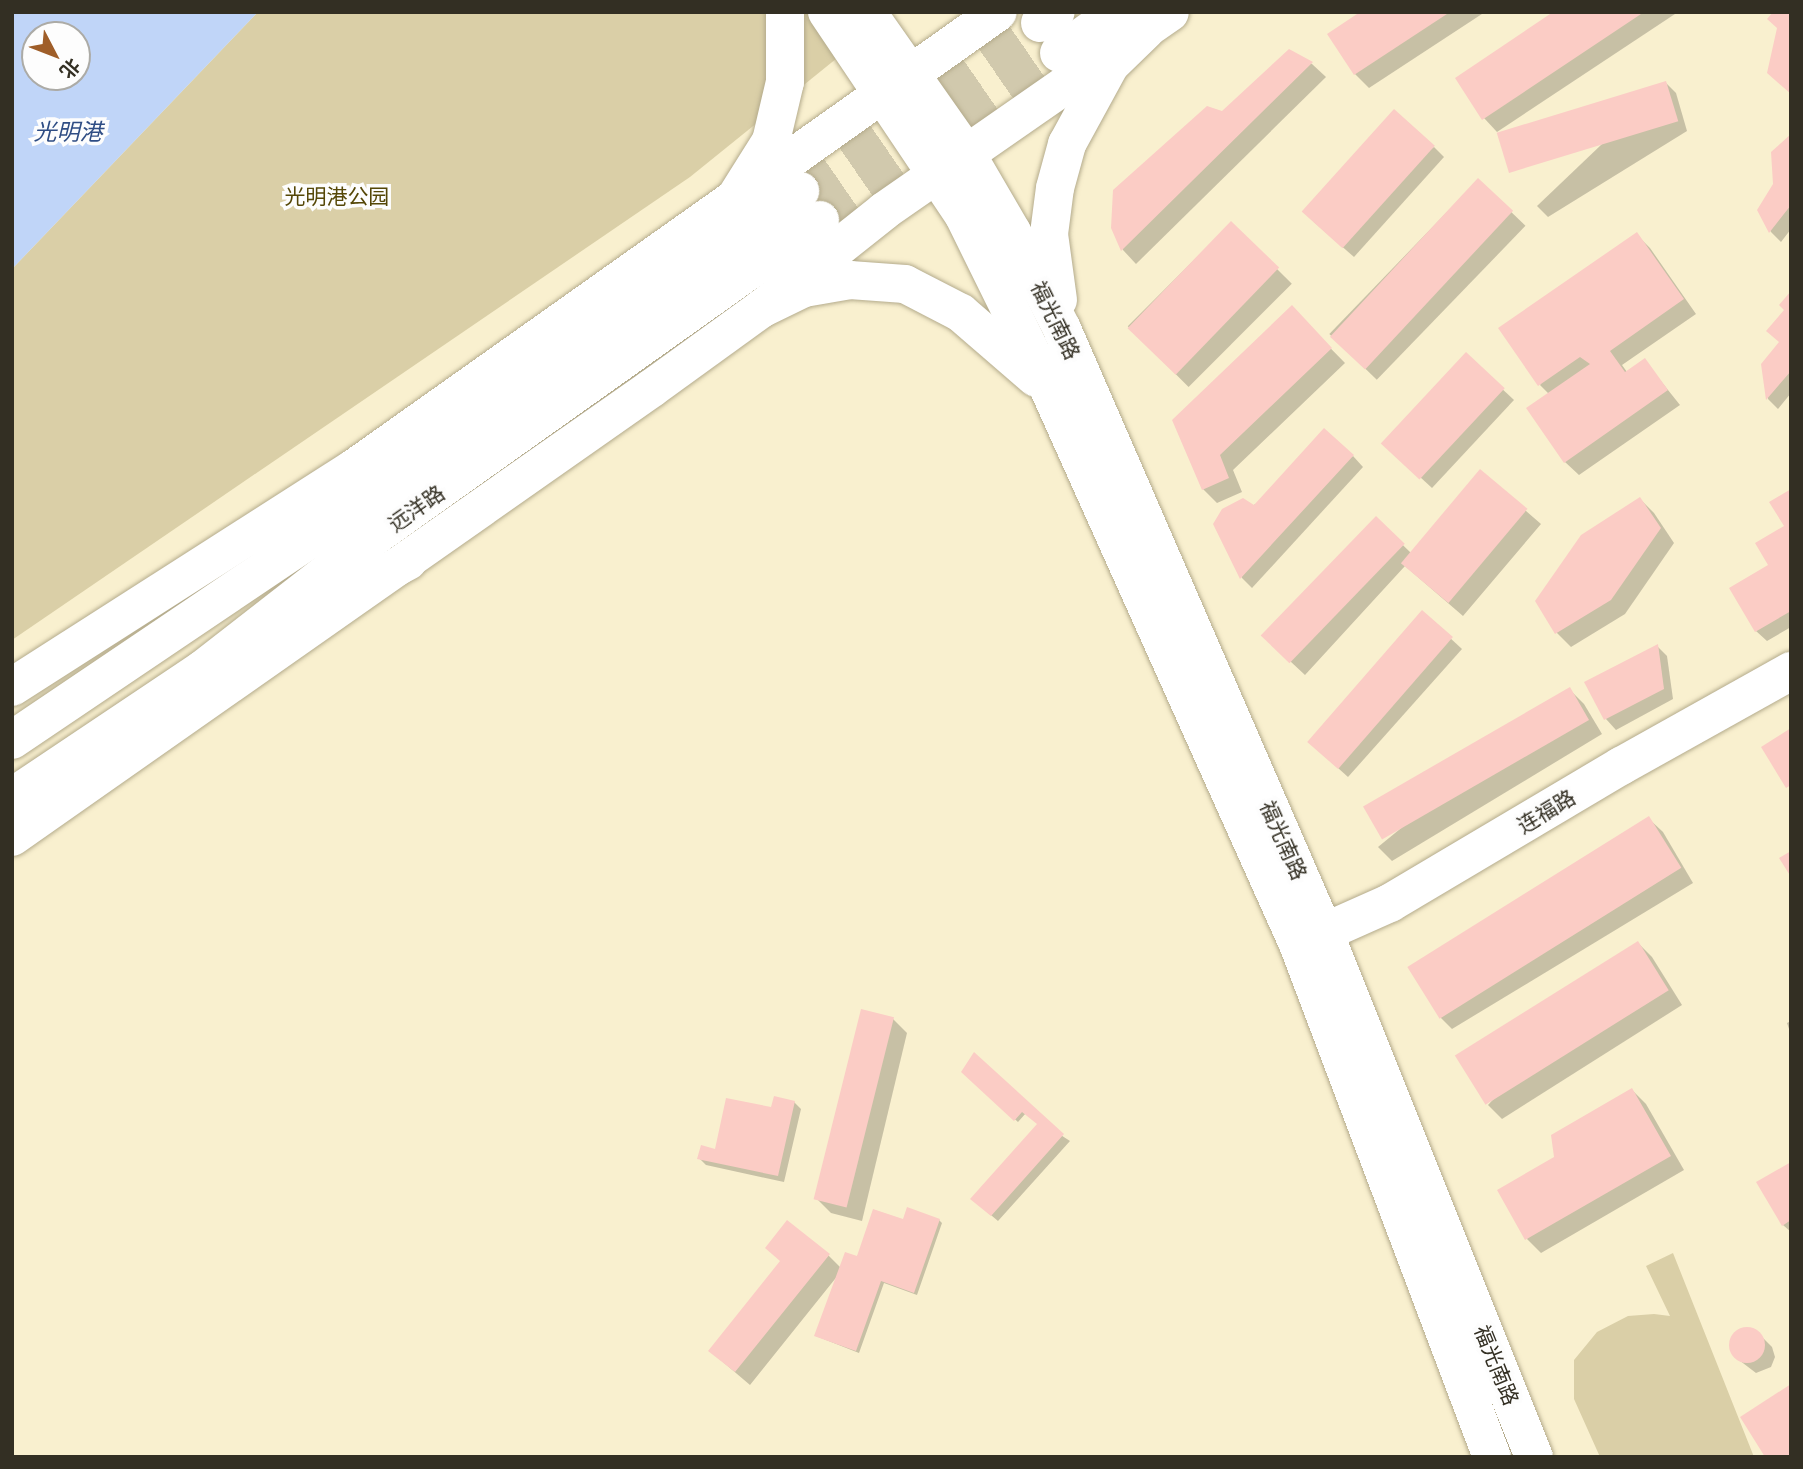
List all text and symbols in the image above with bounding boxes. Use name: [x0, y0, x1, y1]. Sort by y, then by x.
north arrow: [21, 21, 91, 91]
text: 北: [53, 52, 88, 86]
water label: 光明港: [34, 118, 102, 146]
park label: 光明港公园: [285, 183, 389, 209]
street label: 福光南路: [1026, 277, 1086, 363]
street label: 远洋路: [383, 480, 449, 536]
street label: 连福路: [1513, 784, 1579, 838]
street label: 福光南路: [1255, 797, 1313, 883]
street label: 福光南路: [1470, 1321, 1524, 1409]

